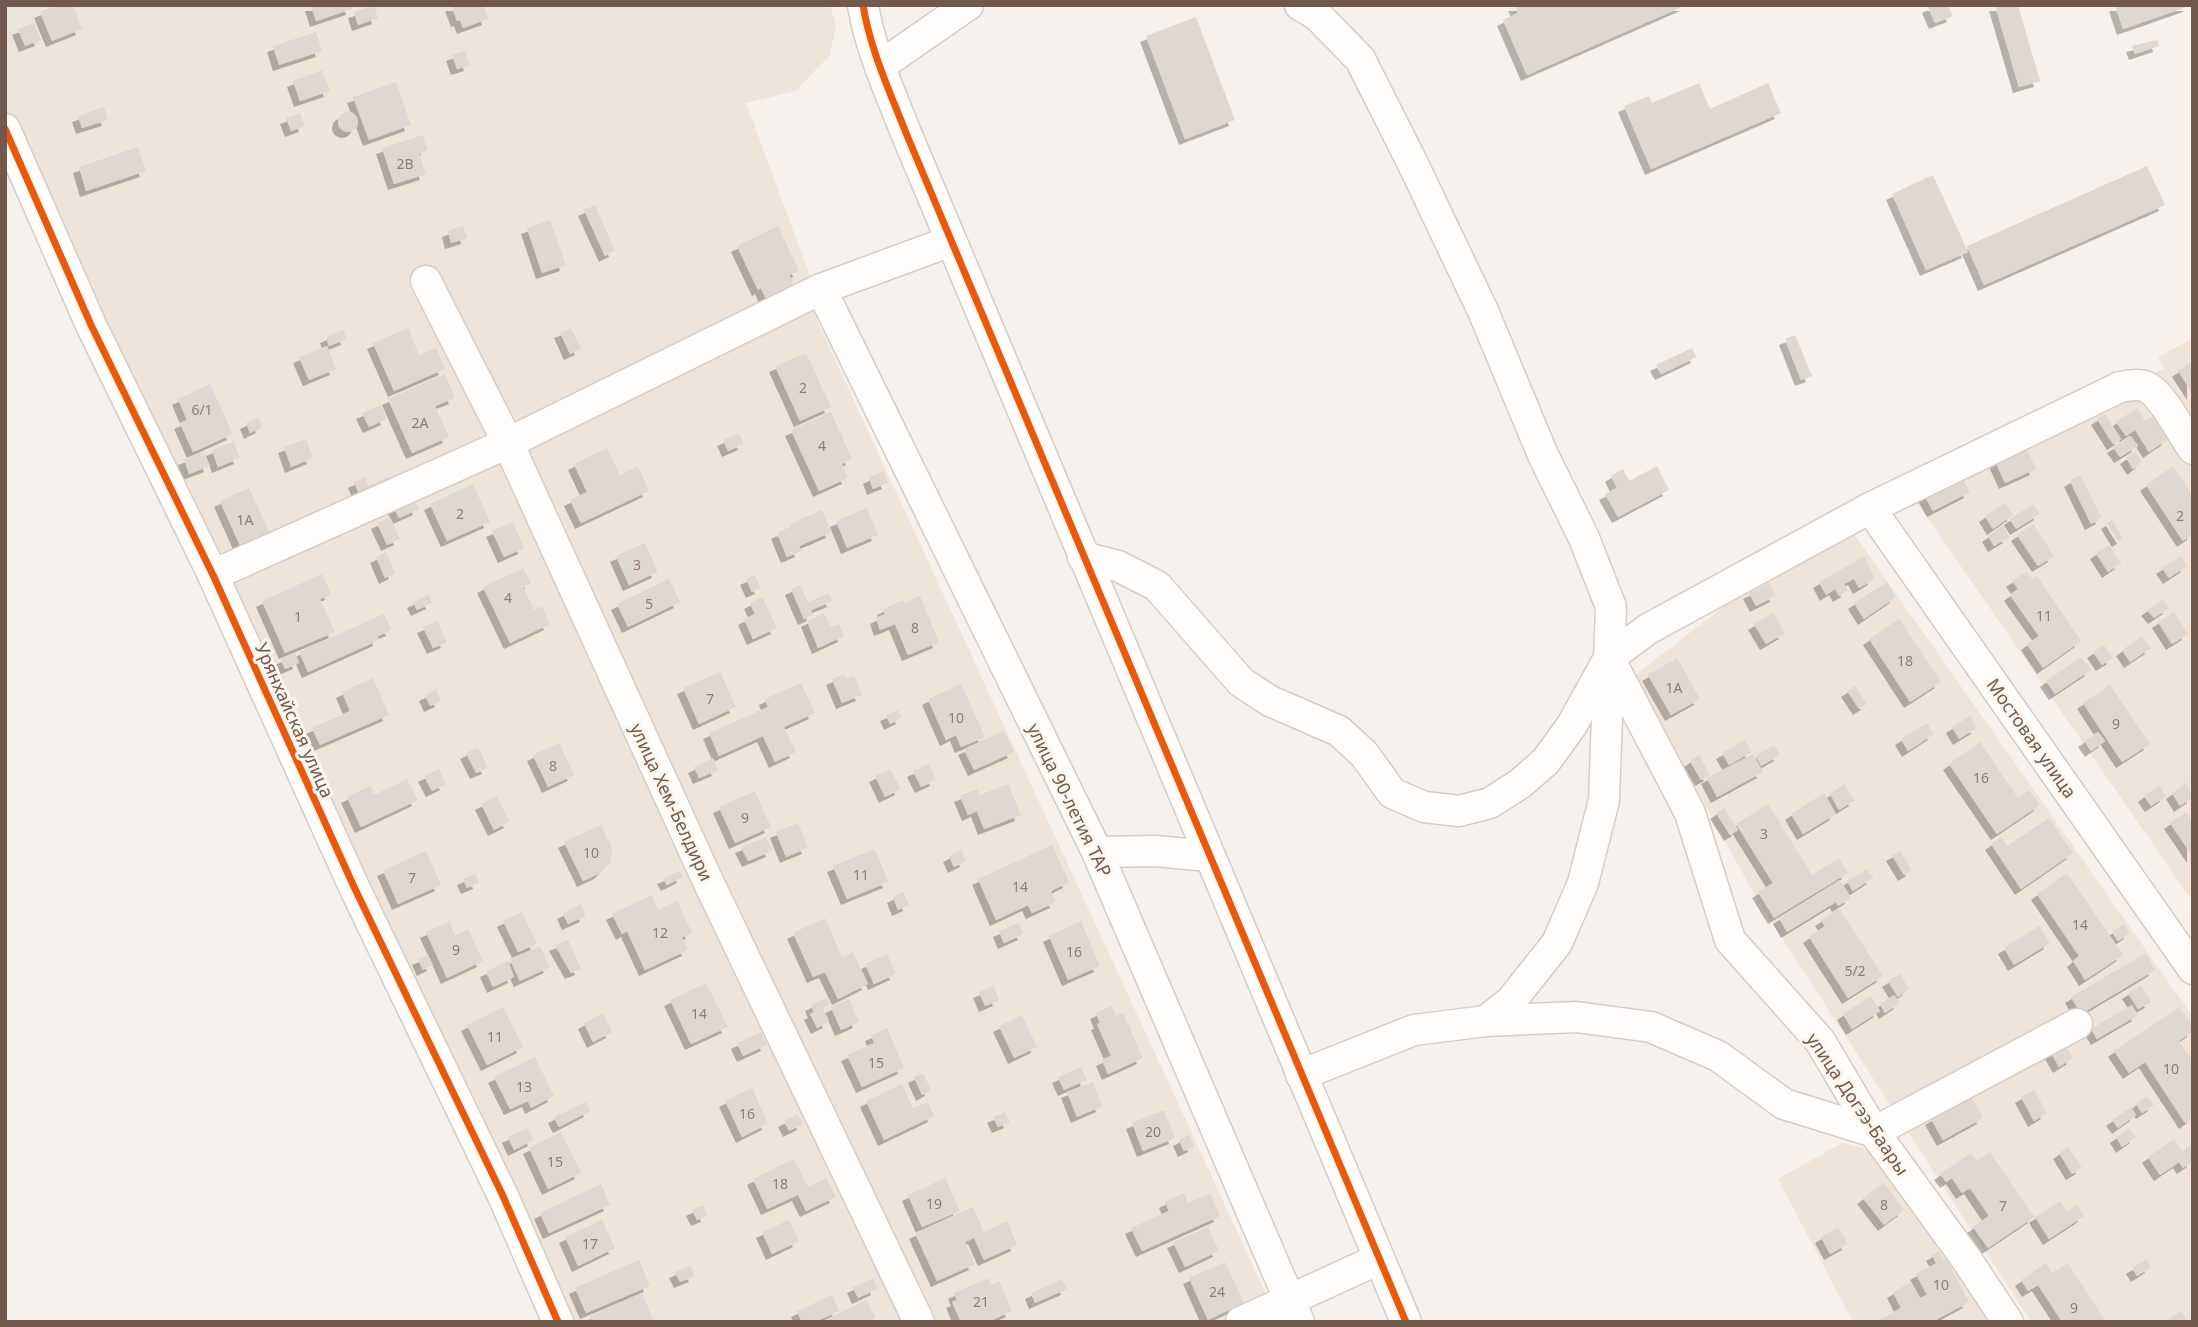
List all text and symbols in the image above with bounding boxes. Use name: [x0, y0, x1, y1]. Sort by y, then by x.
house number: 2В: [396, 154, 414, 173]
house number: 2: [799, 378, 807, 397]
house number: 6/1: [191, 400, 213, 419]
house number: 2А: [412, 413, 429, 432]
house number: 4: [818, 436, 826, 455]
house number: 2: [456, 504, 464, 523]
house number: 2: [2176, 506, 2184, 525]
house number: 1А: [237, 510, 254, 529]
house number: 3: [633, 555, 641, 574]
house number: 4: [504, 588, 512, 607]
house number: 5: [645, 594, 653, 613]
house number: 11: [2036, 606, 2052, 625]
house number: 1: [294, 607, 302, 626]
house number: 8: [911, 618, 919, 637]
street label: Урянхайская улица: [250, 639, 340, 801]
house number: 18: [1897, 651, 1913, 670]
street label: Мостовая улица: [1982, 673, 2082, 803]
house number: 1А: [1666, 678, 1683, 697]
house number: 7: [706, 689, 714, 708]
house number: 10: [948, 708, 964, 727]
house number: 9: [2112, 714, 2120, 733]
street label: улица Хем-Белдири: [625, 719, 719, 885]
street label: улица 90-летия ТАР: [1022, 719, 1118, 881]
house number: 8: [549, 756, 557, 775]
house number: 16: [1973, 768, 1989, 787]
house number: 9: [741, 808, 749, 827]
house number: 3: [1760, 824, 1768, 843]
house number: 10: [583, 843, 599, 862]
house number: 11: [853, 865, 869, 884]
house number: 7: [408, 868, 416, 887]
house number: 14: [1012, 877, 1028, 896]
house number: 14: [2072, 915, 2088, 934]
house number: 12: [652, 923, 668, 942]
house number: 9: [452, 940, 460, 959]
house number: 16: [1066, 942, 1082, 961]
house number: 5/2: [1844, 961, 1866, 980]
house number: 14: [691, 1004, 707, 1023]
house number: 11: [487, 1027, 503, 1046]
street label: улица Догээ-Баары: [1801, 1028, 1915, 1180]
house number: 15: [868, 1053, 884, 1072]
house number: 10: [2163, 1059, 2179, 1078]
house number: 13: [516, 1077, 532, 1096]
house number: 16: [739, 1104, 755, 1123]
house number: 20: [1145, 1122, 1161, 1141]
house number: 15: [547, 1152, 563, 1171]
house number: 18: [772, 1174, 788, 1193]
house number: 19: [926, 1194, 942, 1213]
house number: 8: [1880, 1195, 1888, 1214]
house number: 7: [1999, 1196, 2007, 1215]
house number: 17: [582, 1234, 598, 1253]
house number: 10: [1933, 1275, 1949, 1294]
house number: 24: [1209, 1282, 1225, 1301]
house number: 21: [973, 1292, 989, 1311]
house number: 9: [2070, 1298, 2078, 1317]

